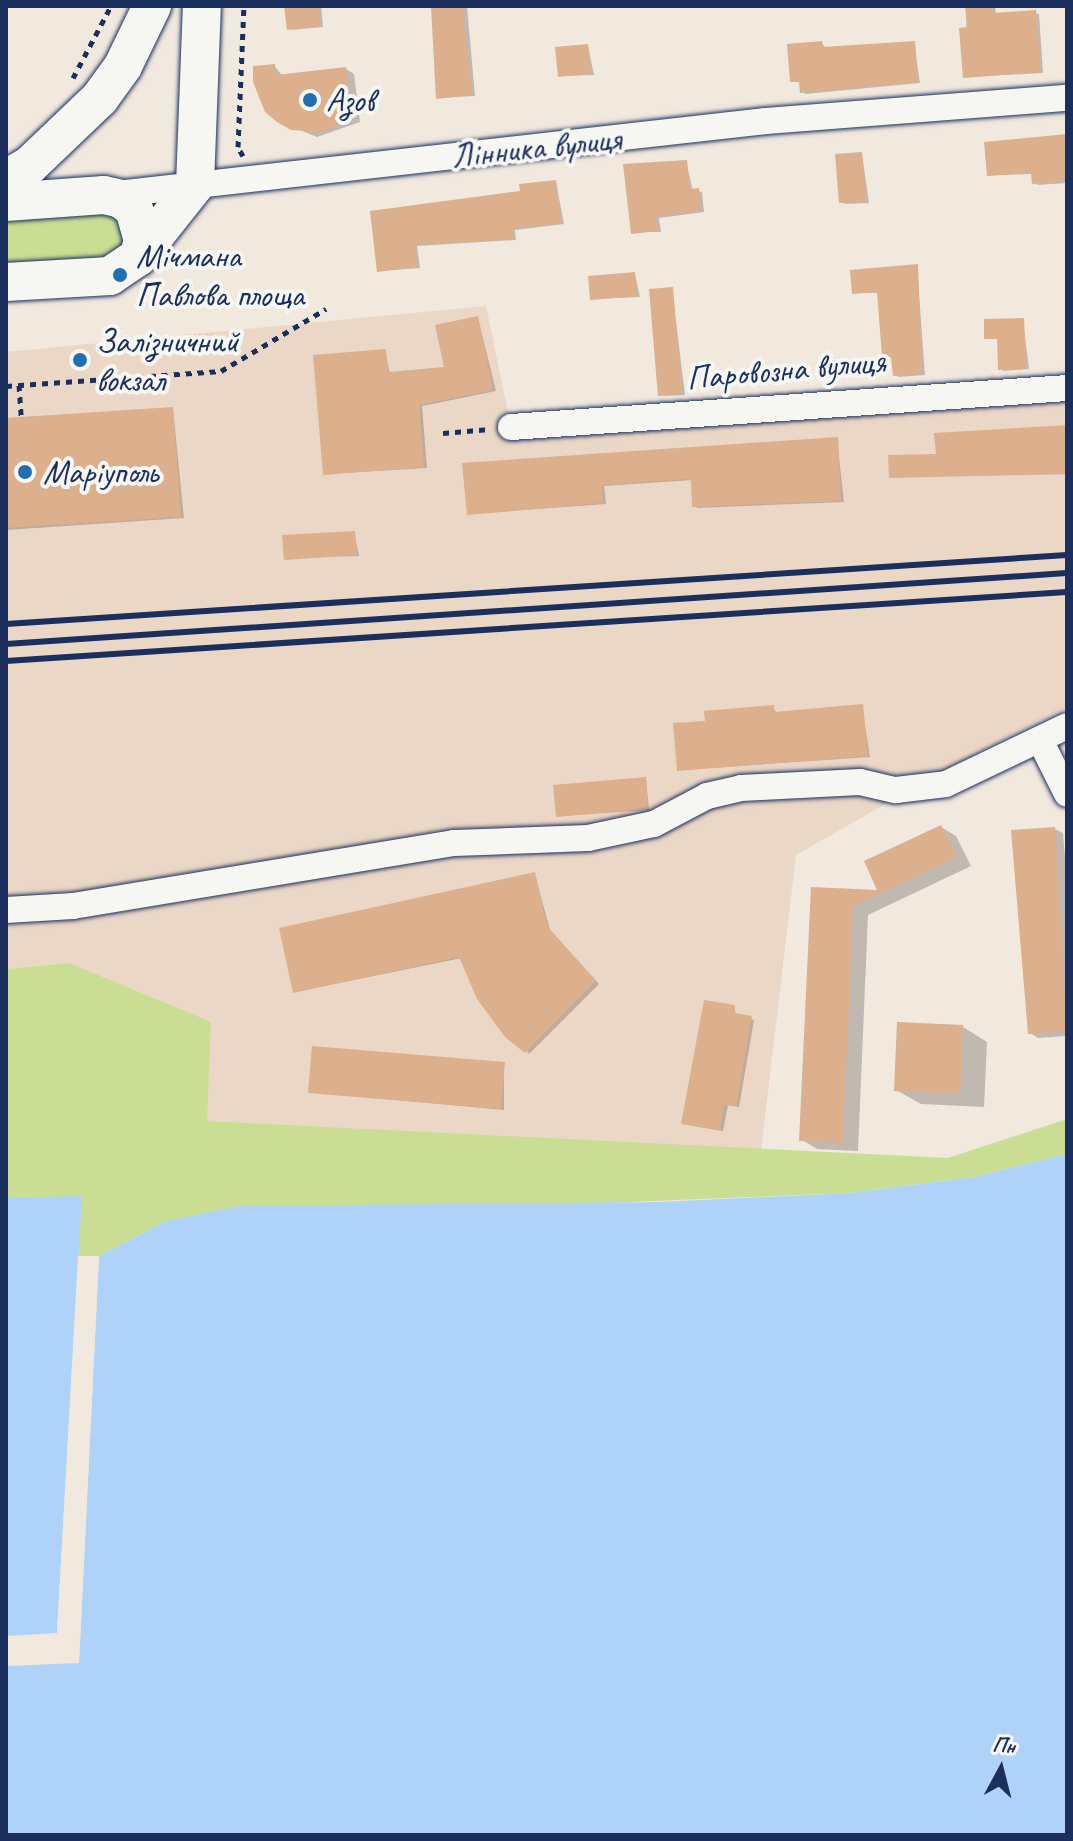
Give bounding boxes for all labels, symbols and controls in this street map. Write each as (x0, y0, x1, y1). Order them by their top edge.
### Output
place label: Азов (326, 80, 374, 120)
marker: Азов (301, 91, 319, 109)
street label: Лінника вулиця (448, 118, 624, 176)
place label: Мічмана Павлова площа (136, 235, 304, 314)
marker: Мічмана Павлова площа (111, 266, 129, 284)
place label: Залізничний вокзал (96, 320, 239, 400)
street label: Паровозна вулиця (684, 340, 888, 398)
marker: Залізничний вокзал (71, 351, 89, 369)
place label: Маріуполь (43, 452, 158, 492)
marker: Маріуполь (14, 461, 36, 483)
north arrow (961, 1729, 1041, 1809)
text: Пн (991, 1730, 1017, 1760)

